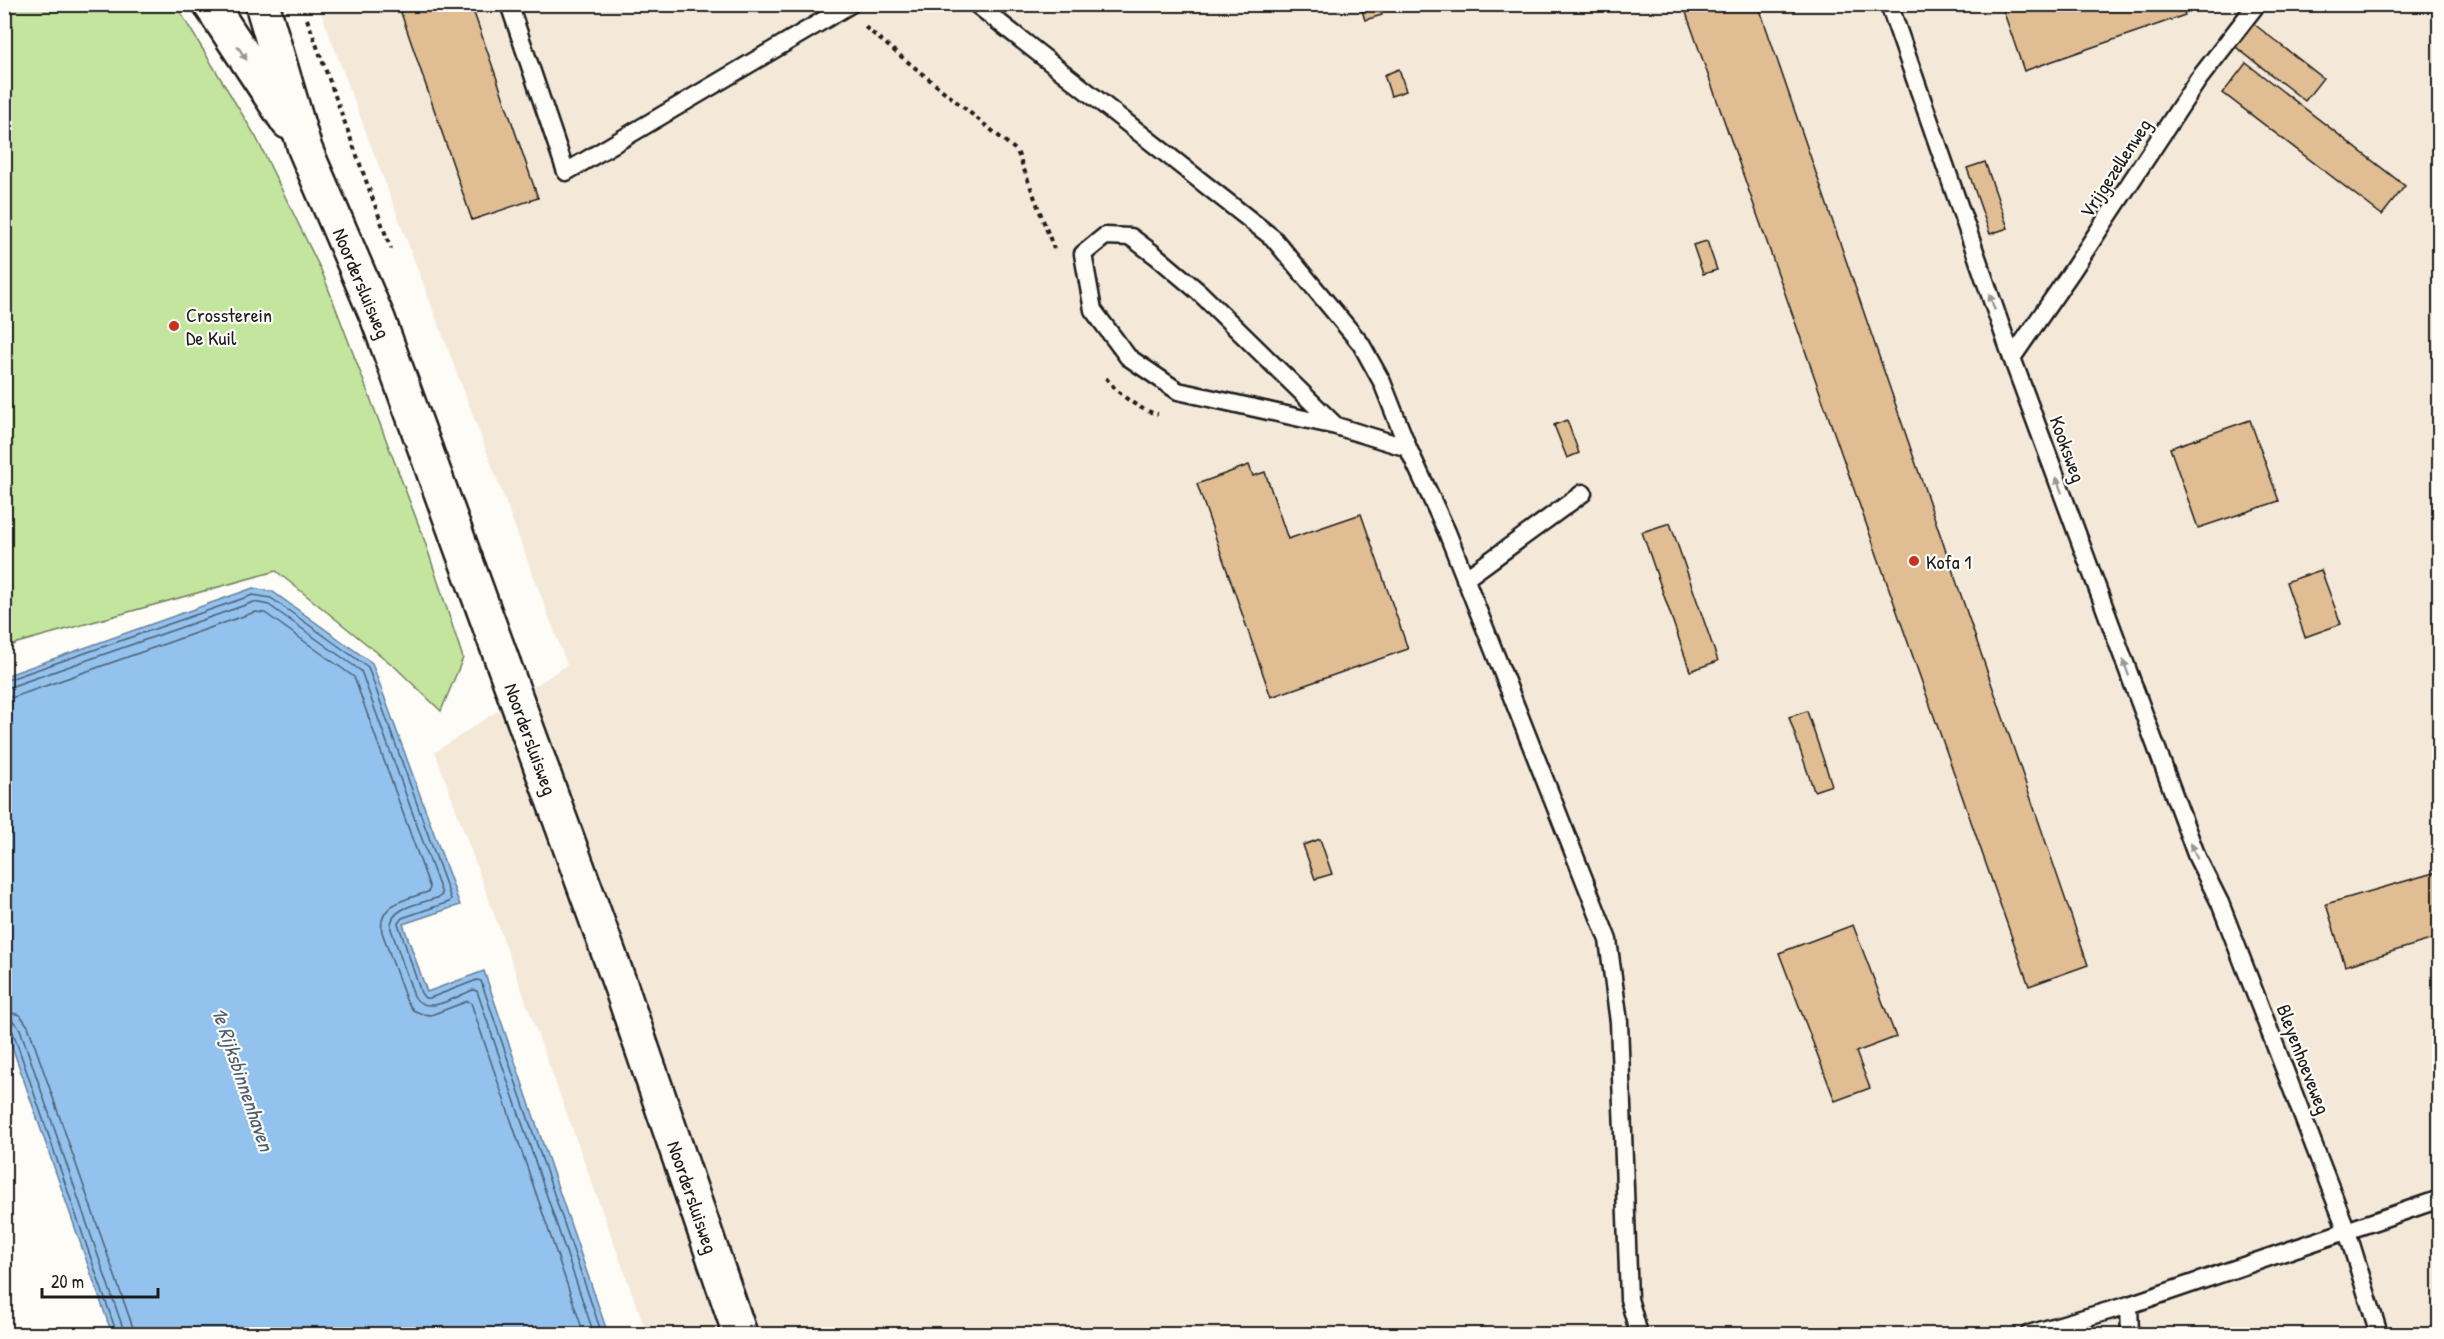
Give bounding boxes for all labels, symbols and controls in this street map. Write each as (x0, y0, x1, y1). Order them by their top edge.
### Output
one-way arrow (236, 45, 248, 61)
street label: Vrijgezellenweg (2073, 113, 2157, 223)
street label: Noordersluisweg (327, 224, 397, 342)
one-way arrow (1987, 293, 1997, 311)
place label: Crossterein De Kuil (186, 301, 272, 351)
marker: Crossterein De Kuil (167, 319, 181, 333)
street label: Kooksweg (2044, 412, 2092, 486)
one-way arrow (2053, 476, 2063, 494)
place label: Kofa 1 (1926, 548, 1971, 575)
marker: Kofa 1 (1907, 554, 1921, 568)
one-way arrow (2121, 659, 2131, 677)
street label: Noordersluisweg (498, 679, 564, 799)
one-way arrow (2189, 842, 2198, 860)
street label: Bleyenhoeveweg (2271, 1000, 2337, 1118)
water label: 1e Rijksbinnenhaven (205, 1003, 282, 1156)
street label: Noordersluisweg (661, 1137, 725, 1257)
scale bar (42, 1261, 158, 1299)
text: 20 m (51, 1269, 84, 1294)

